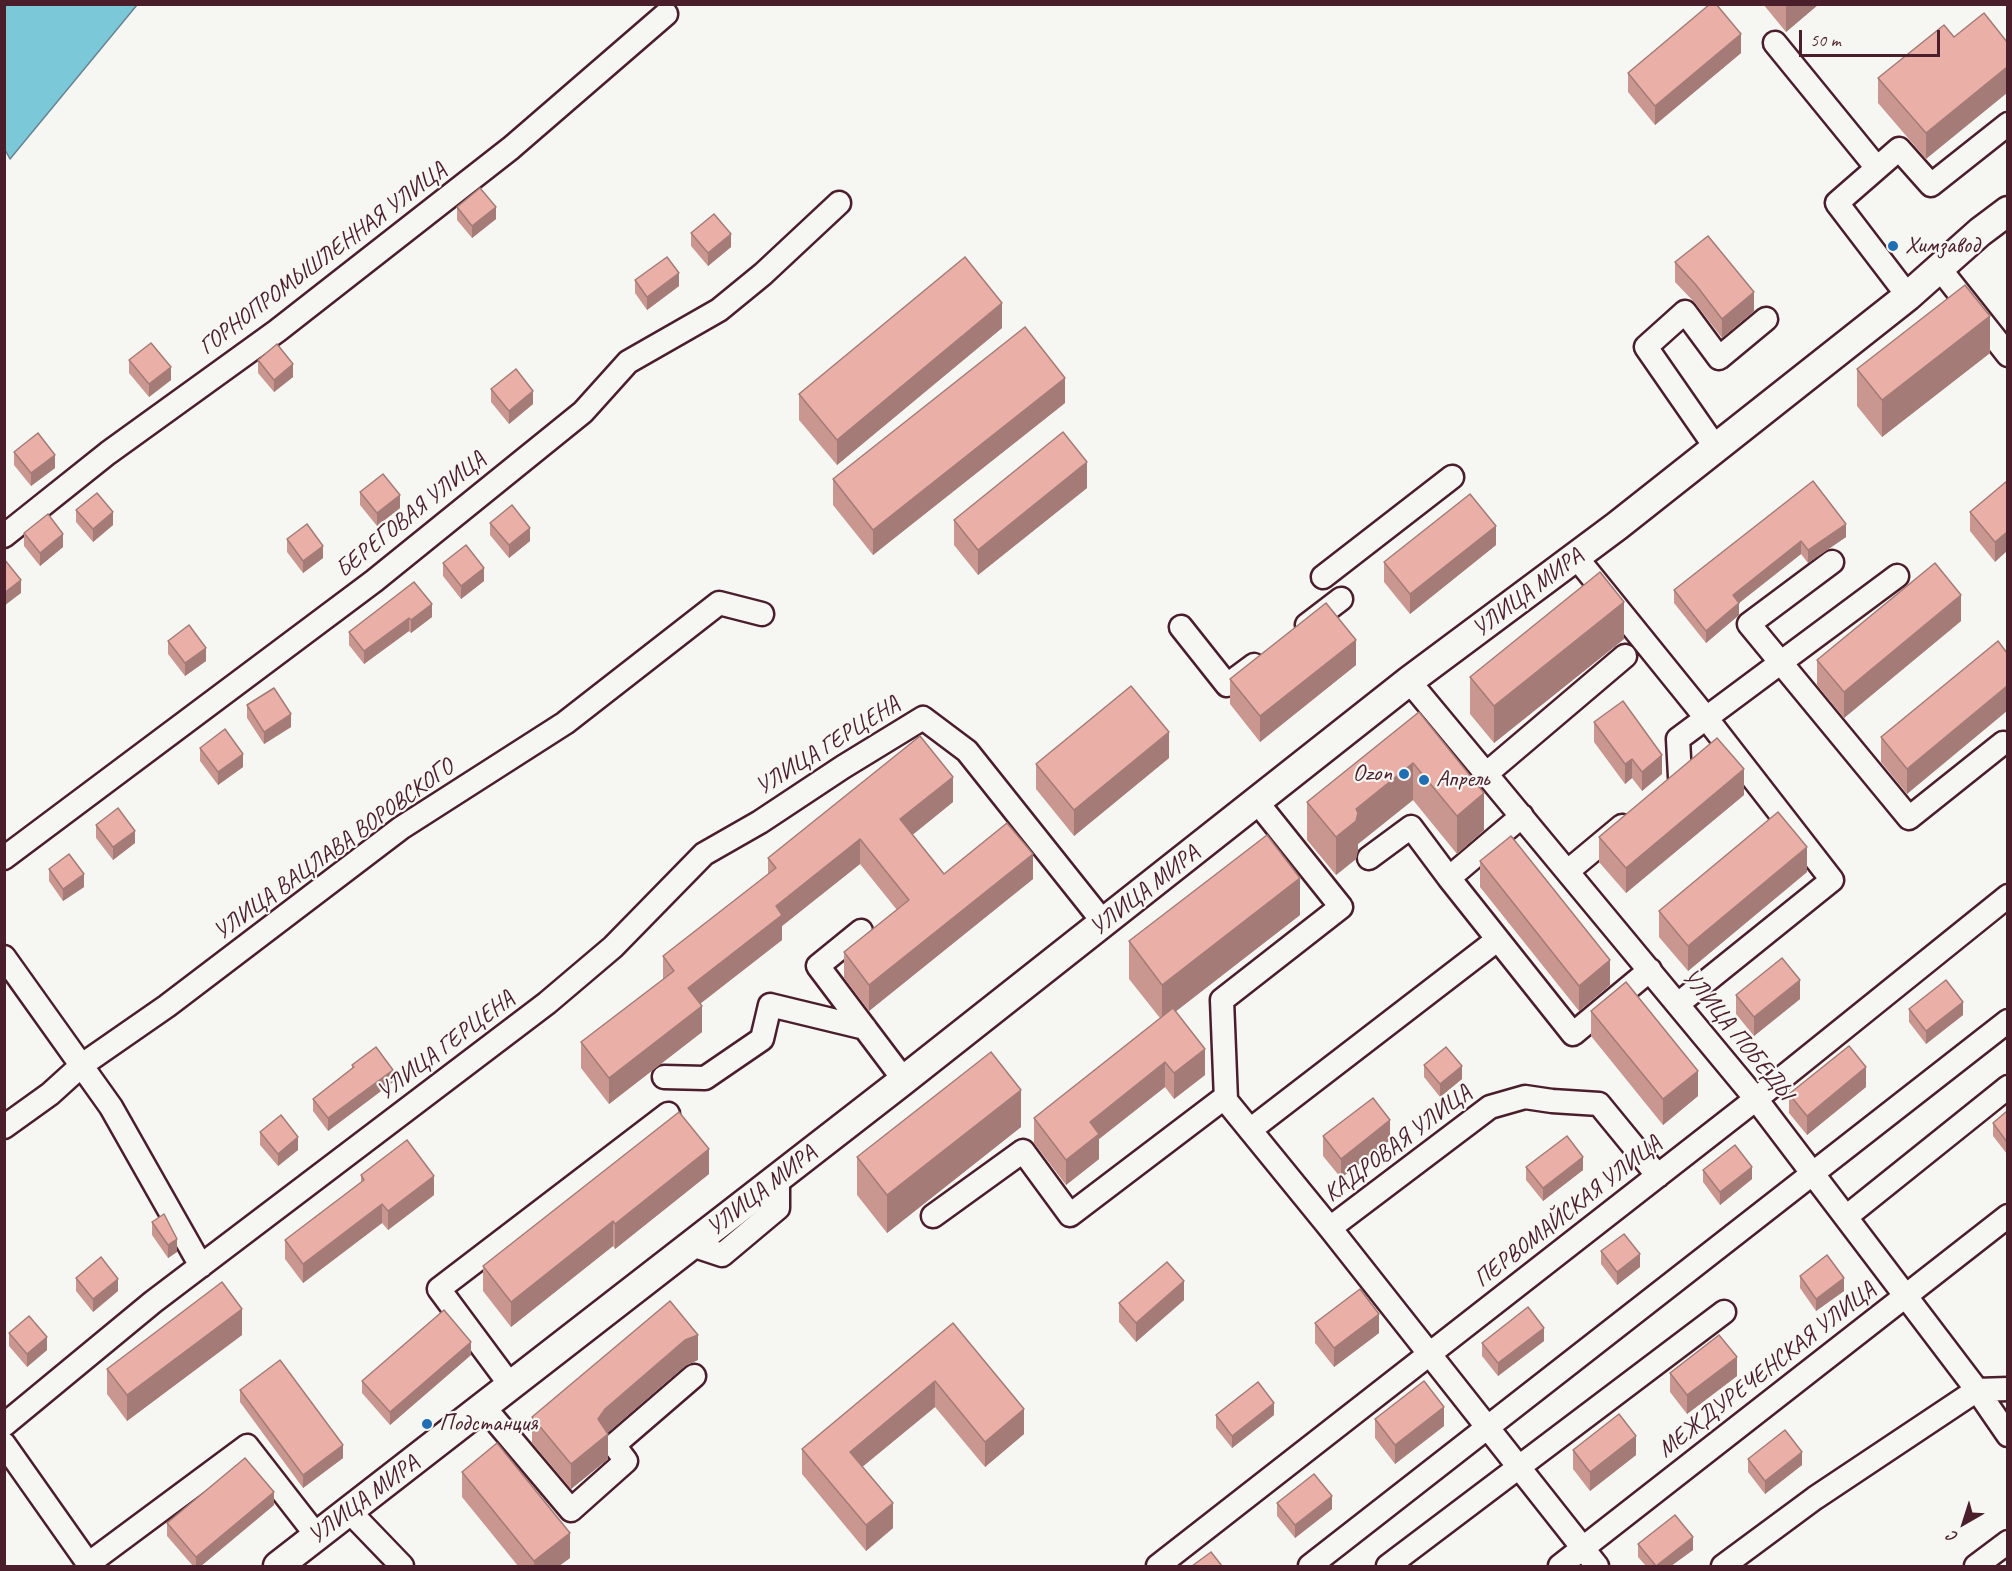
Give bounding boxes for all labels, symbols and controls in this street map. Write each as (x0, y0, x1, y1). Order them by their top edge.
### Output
scale bar (1802, 18, 1943, 56)
text: 50 m (1810, 29, 1841, 51)
street label: ГОРНОПРОМЫШЛЕННАЯ УЛИЦА (194, 157, 452, 361)
place label: Химзавод (1905, 232, 1980, 260)
marker: Химзавод (1886, 239, 1900, 253)
street label: БЕРЕГОВАЯ УЛИЦА (330, 446, 492, 584)
street label: УЛИЦА МИРА (1467, 542, 1589, 644)
street label: УЛИЦА ГЕРЦЕНА (751, 690, 905, 802)
street label: УЛИЦА ВАЦЛАВА ВОРОВСКОГО (208, 753, 460, 947)
place label: Ozon (1353, 760, 1392, 788)
place label: Апрель (1436, 766, 1490, 794)
marker: Ozon (1397, 767, 1411, 781)
marker: Апрель (1417, 773, 1431, 787)
street label: УЛИЦА МИРА (1085, 839, 1205, 943)
street label: УЛИЦА ПОБЕДЫ (1675, 963, 1799, 1107)
street label: УЛИЦА ГЕРЦЕНА (372, 985, 520, 1107)
street label: КАДРОВАЯ УЛИЦА (1319, 1079, 1477, 1209)
street label: ПЕРВОМАЙСКАЯ УЛИЦА (1468, 1130, 1668, 1294)
street label: УЛИЦА МИРА (702, 1139, 822, 1243)
street label: МЕЖДУРЕЧЕНСКАЯ УЛИЦА (1652, 1276, 1882, 1464)
place label: Подстанция (439, 1410, 538, 1438)
marker: Подстанция (420, 1417, 434, 1431)
street label: УЛИЦА МИРА (303, 1449, 425, 1551)
north arrow (1934, 1493, 1994, 1553)
text: С (1943, 1527, 1962, 1547)

